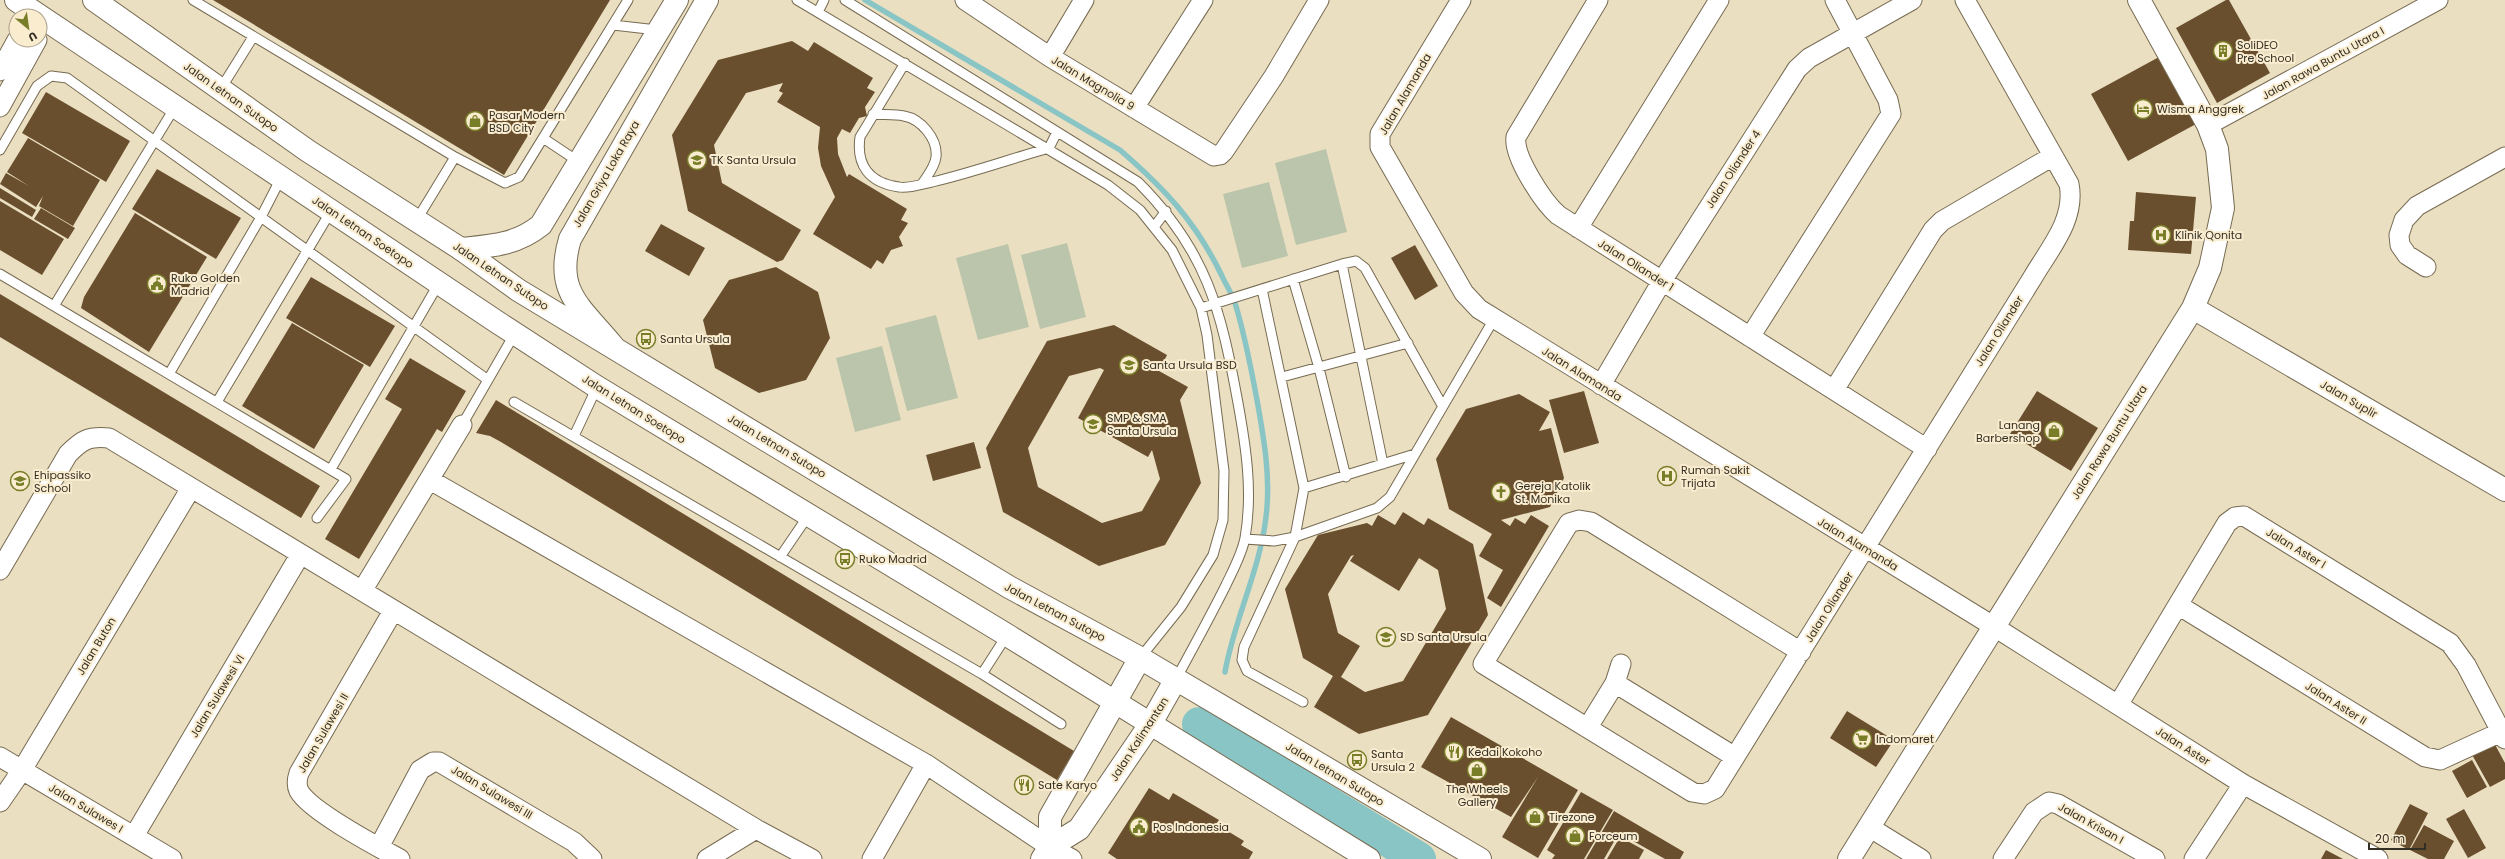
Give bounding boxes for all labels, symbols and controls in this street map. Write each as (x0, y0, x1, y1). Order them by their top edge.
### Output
north arrow (8, 8, 48, 48)
street label: Jalan Rawa Buntu Utara I (2259, 23, 2387, 103)
text: U (25, 28, 40, 46)
place label: SoliDEO Pre School (2237, 37, 2294, 66)
building icon: SoliDEO Pre School (2212, 40, 2234, 62)
street label: Jalan Alamanda (1375, 50, 1435, 138)
street label: Jalan Magnolia 9 (1048, 52, 1138, 114)
street label: Jalan Letnan Sutopo (180, 58, 282, 136)
hotel icon: Wisma Anggrek (2132, 98, 2154, 120)
place label: Wisma Anggrek (2157, 101, 2244, 117)
place label: Pasar Modern BSD City (489, 107, 565, 136)
shop icon: Pasar Modern BSD City (464, 110, 486, 132)
street label: Jalan Griya Loka Raya (569, 118, 643, 230)
street label: Jalan Oliander 4 (1702, 127, 1764, 211)
school or university icon: TK Santa Ursula (686, 149, 708, 171)
place label: TK Santa Ursula (711, 152, 796, 168)
street label: Jalan Letnan Soetopo (309, 192, 417, 272)
hospital icon: Klinik Qonita (2150, 224, 2172, 246)
place label: Klinik Qonita (2175, 227, 2242, 243)
street label: Jalan Oliander 1 (1595, 235, 1677, 295)
street label: Jalan Letnan Sutopo (450, 238, 552, 314)
place label: Ruko Golden Madrid (171, 270, 240, 299)
public building icon: Ruko Golden Madrid (146, 273, 168, 295)
street label: Jalan Oliander (1971, 293, 2027, 369)
bus stop icon: Santa Ursula (635, 328, 657, 350)
place label: Santa Ursula (660, 331, 730, 347)
street label: Jalan Alamanda (1539, 343, 1625, 405)
school or university icon: Santa Ursula BSD (1118, 354, 1140, 376)
place label: Santa Ursula BSD (1143, 357, 1237, 373)
street label: Jalan Letnan Soetopo (579, 371, 689, 447)
street label: Jalan Suplir (2317, 376, 2381, 422)
street label: Jalan Rawa Buntu Utara (2067, 382, 2151, 502)
street label: Jalan Letnan Sutopo (725, 410, 829, 482)
place label: SMP & SMA Santa Ursula (1107, 410, 1177, 439)
school or university icon: SMP & SMA Santa Ursula (1082, 413, 1104, 435)
place label: Lanang Barbershop (1976, 417, 2040, 446)
shop icon: Lanang Barbershop (2043, 420, 2065, 442)
place label: Rumah Sakit Trijata (1681, 462, 1750, 491)
hospital icon: Rumah Sakit Trijata (1656, 465, 1678, 487)
place label: Ehipassiko School (34, 467, 91, 496)
school or university icon: Ehipassiko School (9, 470, 31, 492)
place label: Gereja Katolik St. Monika (1515, 478, 1591, 507)
church icon: Gereja Katolik St. Monika (1490, 481, 1512, 503)
street label: Jalan Alamanda (1815, 514, 1901, 574)
street label: Jalan Aster I (2263, 524, 2329, 572)
bus stop icon: Ruko Madrid (834, 548, 856, 570)
place label: Ruko Madrid (859, 551, 927, 567)
street label: Jalan Oliander (1801, 569, 1857, 645)
street label: Jalan Letnan Sutopo (1002, 579, 1108, 645)
street label: Jalan Buton (72, 614, 120, 678)
school or university icon: SD Santa Ursula (1375, 626, 1397, 648)
place label: SD Santa Ursula (1400, 629, 1487, 645)
street label: Jalan Sulawesi VI (186, 651, 248, 741)
street label: Jalan Aster II (2302, 678, 2370, 728)
street label: Jalan Sulawesi II (294, 690, 352, 776)
street label: Jalan Kalimantan (1106, 694, 1172, 784)
street label: Jalan Aster (2153, 723, 2213, 769)
supermarket icon: Indomaret (1851, 728, 1873, 750)
place label: Indomaret (1876, 731, 1934, 747)
street label: Jalan Letnan Sutopo (1283, 738, 1387, 810)
restaurant icon: Kedai Kokoho (1443, 741, 1465, 763)
place label: Kedai Kokoho (1468, 744, 1542, 760)
place label: Santa Ursula 2 (1371, 746, 1415, 775)
bus stop icon: Santa Ursula 2 (1346, 749, 1368, 771)
shop icon: The Wheels Gallery (1466, 759, 1488, 781)
street label: Jalan Sulawesi III (448, 761, 536, 823)
restaurant icon: Sate Karyo (1013, 774, 1035, 796)
place label: Sate Karyo (1038, 777, 1097, 793)
street label: Jalan Sulawes I (46, 779, 126, 837)
place label: The Wheels Gallery (1446, 781, 1509, 810)
street label: Jalan Krisan I (2055, 798, 2127, 848)
shop icon: Tirezone (1524, 806, 1546, 828)
place label: Tirezone (1549, 809, 1595, 825)
public building icon: Pos Indonesia (1128, 816, 1150, 838)
place label: Pos Indonesia (1153, 819, 1229, 835)
shop icon: Forceum (1564, 825, 1586, 847)
scale bar (2369, 825, 2425, 851)
place label: Forceum (1589, 828, 1638, 844)
text: 20 m (2375, 830, 2405, 847)

